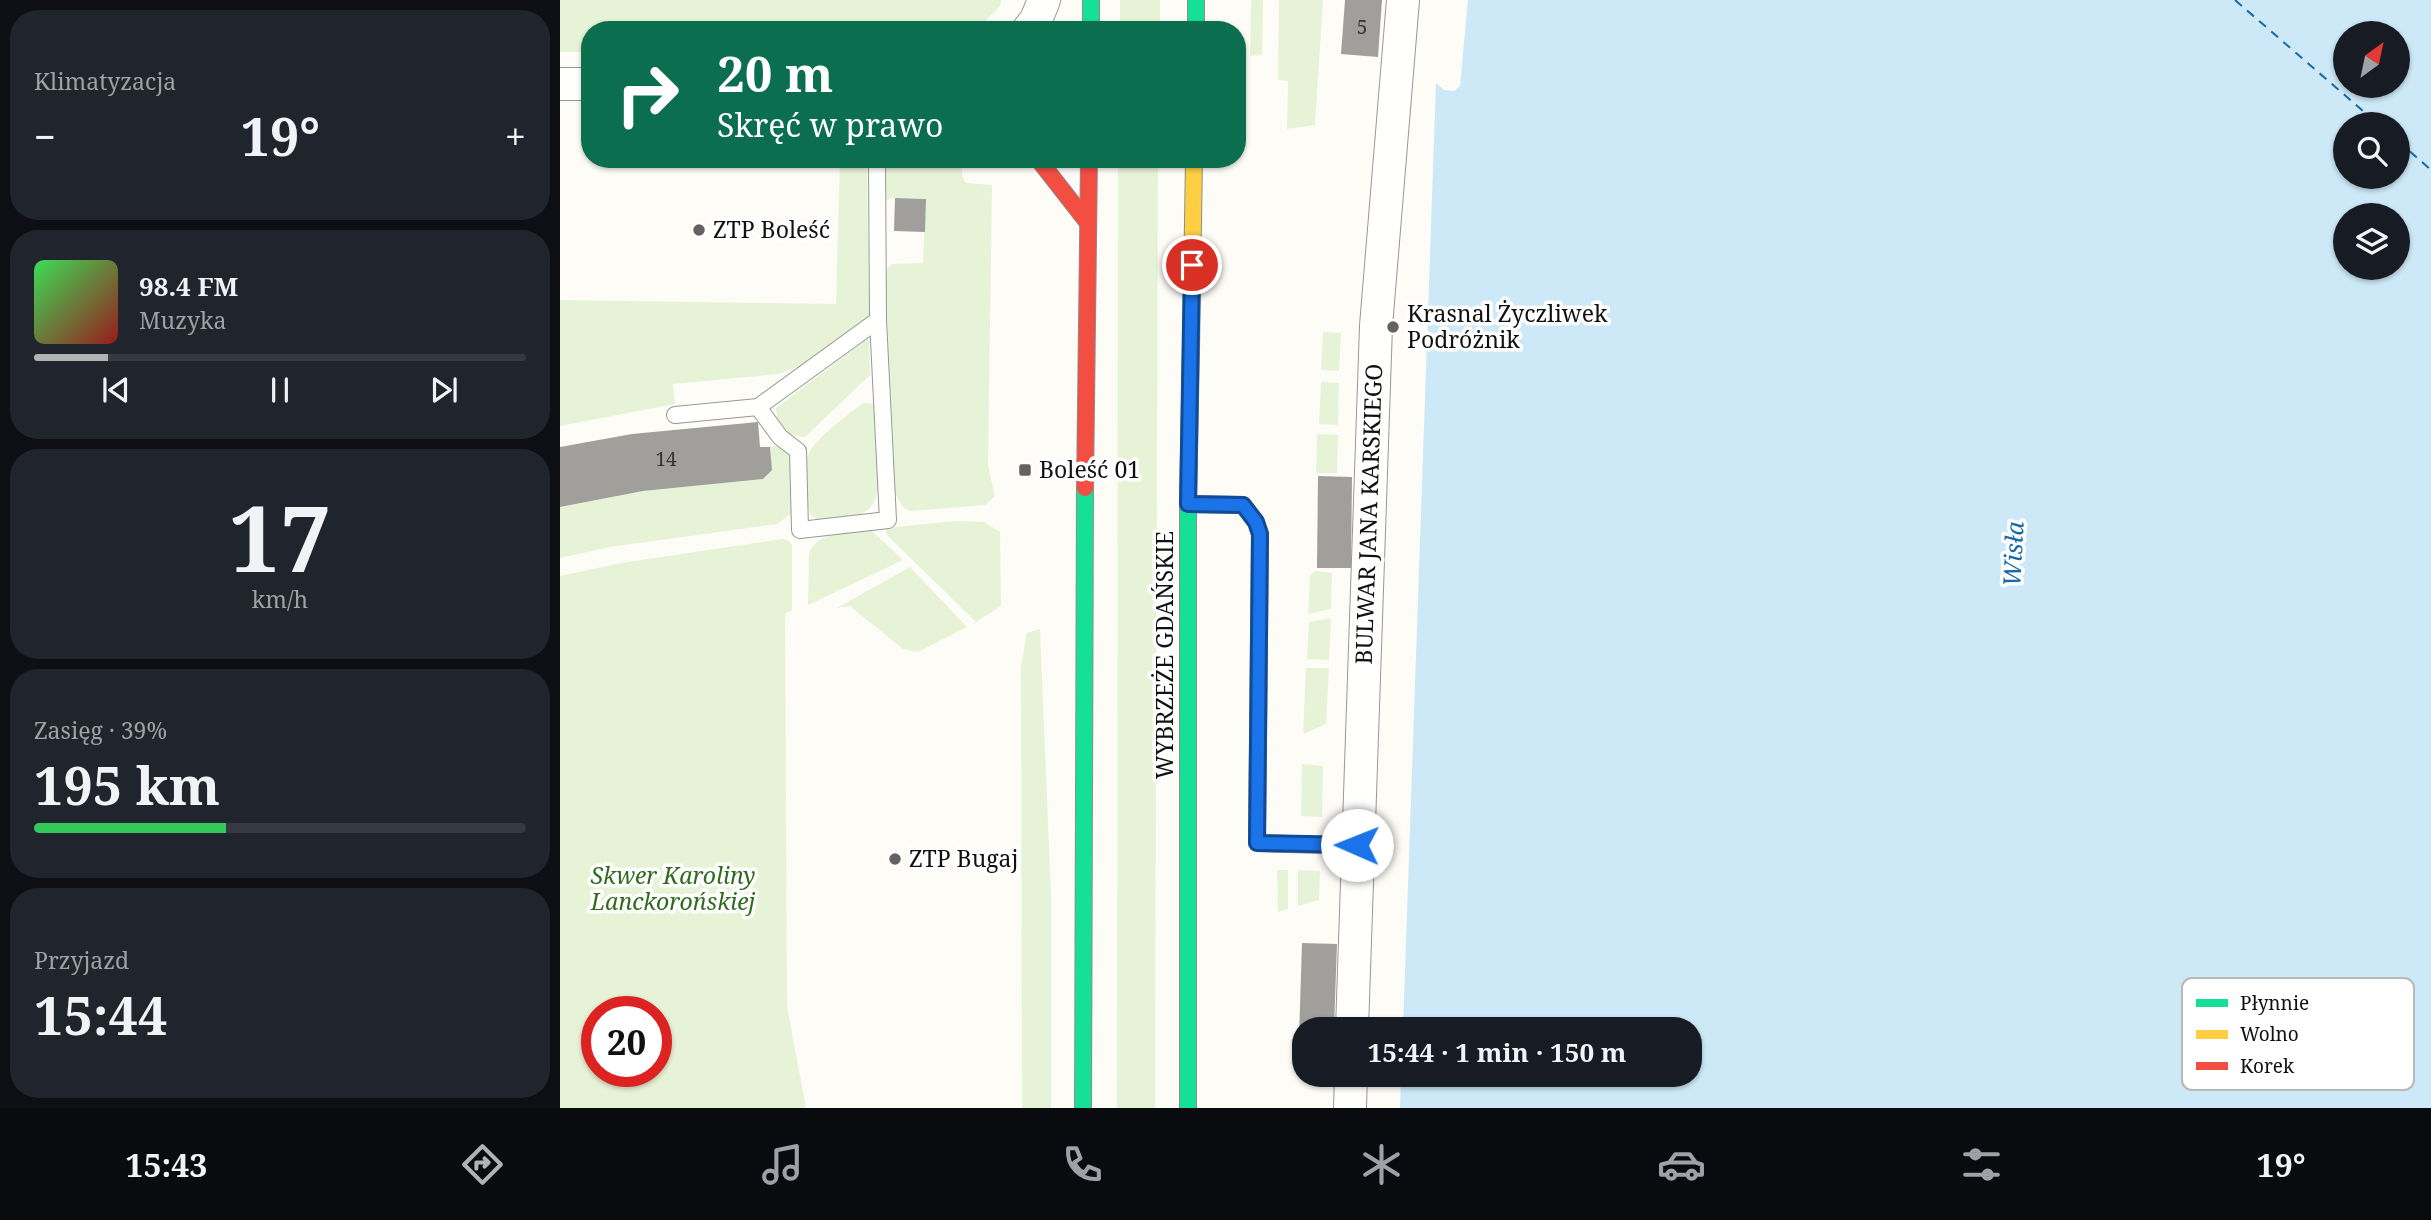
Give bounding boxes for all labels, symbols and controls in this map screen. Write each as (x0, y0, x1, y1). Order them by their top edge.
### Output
house number: 5 (1357, 14, 1367, 40)
north arrow (2333, 21, 2410, 98)
map controls (2333, 21, 2410, 280)
text: 20 m (717, 40, 833, 106)
icon: right (602, 49, 693, 140)
text: Klimatyzacja (34, 65, 176, 97)
text: 19° (241, 100, 320, 171)
text: Skręć w prawo (717, 103, 943, 146)
text: − (34, 110, 56, 162)
text: + (505, 110, 526, 162)
button: search (2333, 112, 2410, 189)
button: layers (2333, 203, 2410, 280)
place label: ZTP Boleść (713, 213, 830, 245)
marker: ZTP Boleść (691, 222, 707, 238)
pin (1162, 235, 1222, 295)
icon: arrive (1173, 246, 1211, 284)
text: 98.4 FM (139, 268, 238, 304)
place label: Krasnal Życzliwek Podróżnik (1407, 297, 1608, 355)
text: Muzyka (139, 304, 226, 336)
marker: Krasnal Życzliwek Podróżnik (1385, 319, 1401, 335)
street label: BULWAR JANA KARSKIEGO (1347, 363, 1389, 665)
icon: previous (97, 371, 135, 409)
icon: pause (261, 371, 299, 409)
icon: next (425, 371, 463, 409)
house number: 14 (655, 446, 677, 472)
place label: Boleść 01 (1039, 453, 1140, 485)
marker: Boleść 01 (1017, 462, 1033, 478)
text: 17 (229, 475, 331, 599)
water label: Wisła (1994, 520, 2031, 587)
street label: WYBRZEŻE GDAŃSKIE (1148, 531, 1180, 779)
text: km/h (252, 583, 308, 615)
text: Zasięg · 39% (34, 714, 167, 746)
text: 195 km (34, 749, 220, 820)
position arrow (1320, 808, 1394, 882)
place label: ZTP Bugaj (909, 842, 1018, 874)
marker: ZTP Bugaj (887, 851, 903, 867)
park label: Skwer Karoliny Lanckorońskiej (590, 859, 756, 917)
text: Przyjazd (34, 944, 129, 976)
legend (2182, 978, 2414, 1090)
text: 15:44 (34, 979, 167, 1050)
text: Płynnie (2240, 990, 2309, 1016)
speed limit sign: 20 (581, 996, 672, 1087)
text: Wolno (2240, 1021, 2299, 1047)
text: 15:44 · 1 min · 150 m (1367, 1034, 1627, 1070)
text: Korek (2240, 1053, 2295, 1079)
icon: directions (458, 1140, 507, 1189)
icon: music (758, 1140, 807, 1189)
icon: phone (1058, 1140, 1107, 1189)
icon: climate (1357, 1140, 1406, 1189)
icon: car (1657, 1140, 1706, 1189)
icon: filters (1957, 1140, 2006, 1189)
text: 15:43 (125, 1143, 207, 1186)
text: 19° (2257, 1143, 2306, 1186)

